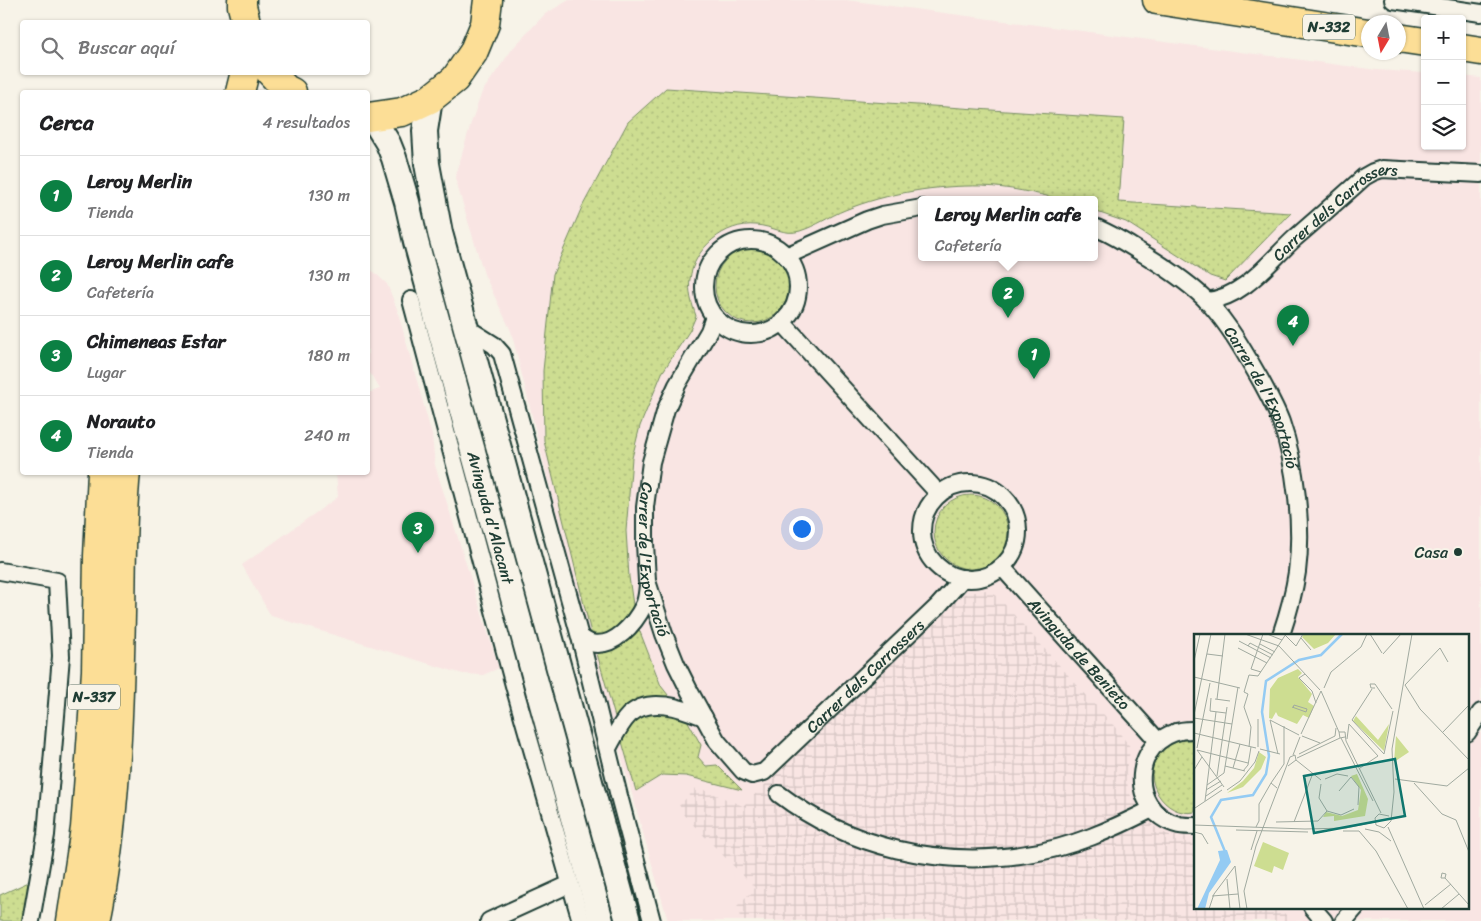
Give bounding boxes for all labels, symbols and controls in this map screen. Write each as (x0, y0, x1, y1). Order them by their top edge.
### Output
road number: N-332 (1303, 15, 1355, 40)
north arrow (1361, 15, 1406, 60)
map controls (1421, 15, 1466, 150)
button: + (1421, 15, 1466, 60)
search box (20, 20, 370, 75)
text: Buscar aquí (78, 31, 175, 64)
icon: search (38, 34, 66, 62)
button: − (1421, 60, 1466, 105)
text: Cerca (40, 104, 94, 142)
button: layers (1421, 105, 1466, 150)
text: 4 resultados (262, 108, 350, 137)
street label: Carrer dels Carrossers (1265, 155, 1399, 268)
text: Leroy Merlin (87, 165, 192, 198)
text: 1 (53, 181, 59, 210)
text: 130 m (308, 181, 350, 210)
popup (918, 196, 1098, 261)
text: Tienda (87, 198, 134, 227)
text: Leroy Merlin cafe (935, 198, 1081, 231)
text: Cafetería (935, 231, 1002, 260)
text: Leroy Merlin cafe (87, 245, 233, 278)
text: 2 (51, 261, 61, 290)
text: 130 m (308, 261, 350, 290)
pin: 2 (992, 277, 1024, 318)
text: Cafetería (87, 278, 154, 307)
pin: 4 (1277, 305, 1309, 346)
street label: Carrer de l'Exportació (1216, 320, 1307, 472)
text: Chimeneas Estar (87, 325, 225, 358)
pin: 1 (1018, 338, 1050, 379)
text: 3 (52, 341, 60, 370)
text: 180 m (307, 341, 350, 370)
text: Lugar (87, 358, 126, 387)
text: Norauto (87, 405, 155, 438)
text: 4 (51, 421, 61, 450)
text: 240 m (304, 421, 350, 450)
text: Tienda (87, 438, 134, 467)
street label: Avinguda d'Alacant (458, 447, 523, 588)
street label: Carrer de l'Exportació (630, 481, 678, 641)
pin: 3 (402, 512, 434, 553)
your location (789, 516, 815, 542)
place label: Casa (1415, 538, 1449, 567)
marker: Casa (1452, 546, 1464, 558)
street label: Avinguda de Benieto (1020, 590, 1138, 717)
street label: Carrer dels Carrossers (799, 612, 932, 740)
inset map (1194, 634, 1468, 908)
road number: N-337 (68, 684, 120, 710)

